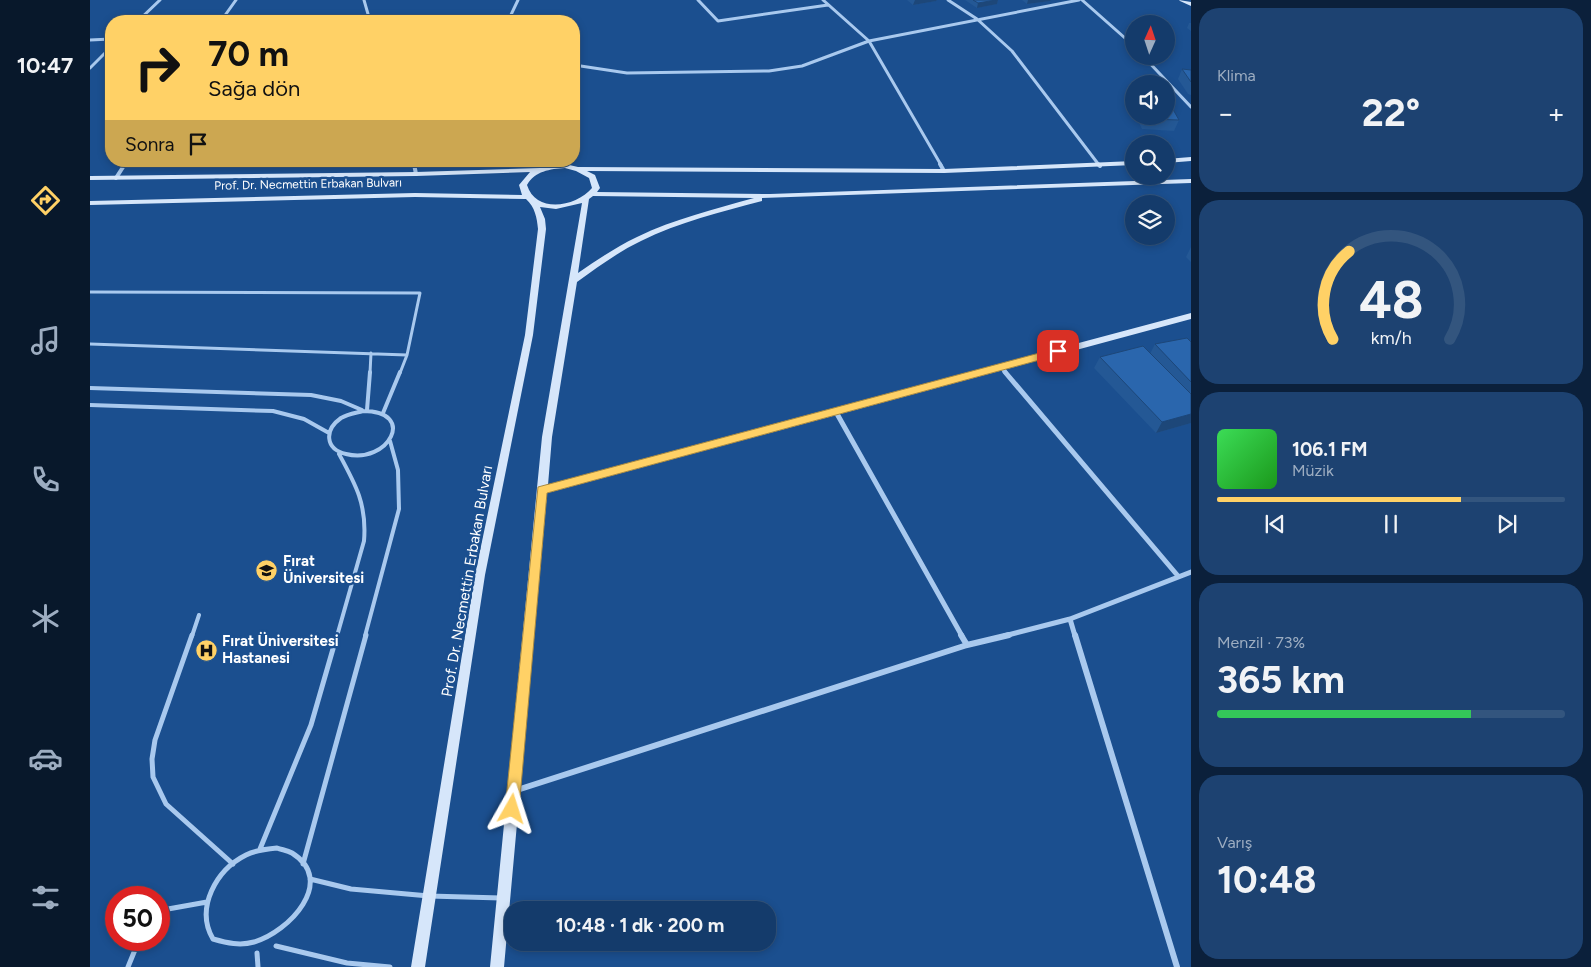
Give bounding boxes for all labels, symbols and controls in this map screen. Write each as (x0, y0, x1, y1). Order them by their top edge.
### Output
north arrow (1125, 15, 1175, 65)
map controls (1125, 15, 1175, 245)
text: 70 m (208, 33, 289, 75)
icon: right (125, 35, 190, 100)
text: 10:47 (17, 52, 73, 79)
text: Klima (1217, 66, 1256, 85)
text: Sağa dön (208, 75, 300, 102)
button: sound (1125, 75, 1175, 125)
text: 22° (1362, 90, 1420, 136)
text: − (1217, 96, 1234, 130)
text: + (1548, 96, 1565, 130)
icon: arrive (184, 130, 212, 158)
text: Sonra (125, 133, 174, 156)
button: search (1125, 135, 1175, 185)
street label: Prof. Dr. Necmettin Erbakan Bulvarı (214, 175, 402, 193)
icon: directions (28, 183, 63, 218)
button: layers (1125, 195, 1175, 245)
text: 48 (1359, 269, 1423, 331)
icon: music (28, 323, 63, 358)
text: km/h (1371, 327, 1411, 348)
pin (1037, 330, 1079, 372)
icon: arrive (1044, 337, 1072, 365)
text: 106.1 FM (1292, 438, 1367, 461)
text: Müzik (1292, 461, 1334, 480)
icon: phone (28, 462, 63, 497)
street label: Prof. Dr. Necmettin Erbakan Bulvarı (438, 464, 496, 698)
icon: previous (1261, 510, 1289, 538)
icon: pause (1377, 510, 1405, 538)
icon: next (1493, 510, 1521, 538)
place label: Fırat Üniversitesi (283, 552, 364, 587)
school or university icon: Fırat Üniversitesi (255, 558, 279, 582)
icon: climate (28, 601, 63, 636)
place label: Fırat Üniversitesi Hastanesi (222, 631, 339, 667)
text: Menzil · 73% (1217, 633, 1305, 652)
hospital icon: Fırat Üniversitesi Hastanesi (194, 638, 218, 662)
text: 365 km (1217, 657, 1345, 703)
icon: car (28, 741, 63, 776)
position arrow (485, 782, 537, 834)
text: Varış (1217, 833, 1252, 852)
text: 10:48 (1217, 857, 1316, 903)
icon: filters (28, 880, 63, 915)
speed limit sign: 50 (105, 886, 170, 951)
text: 10:48 · 1 dk · 200 m (556, 914, 724, 937)

